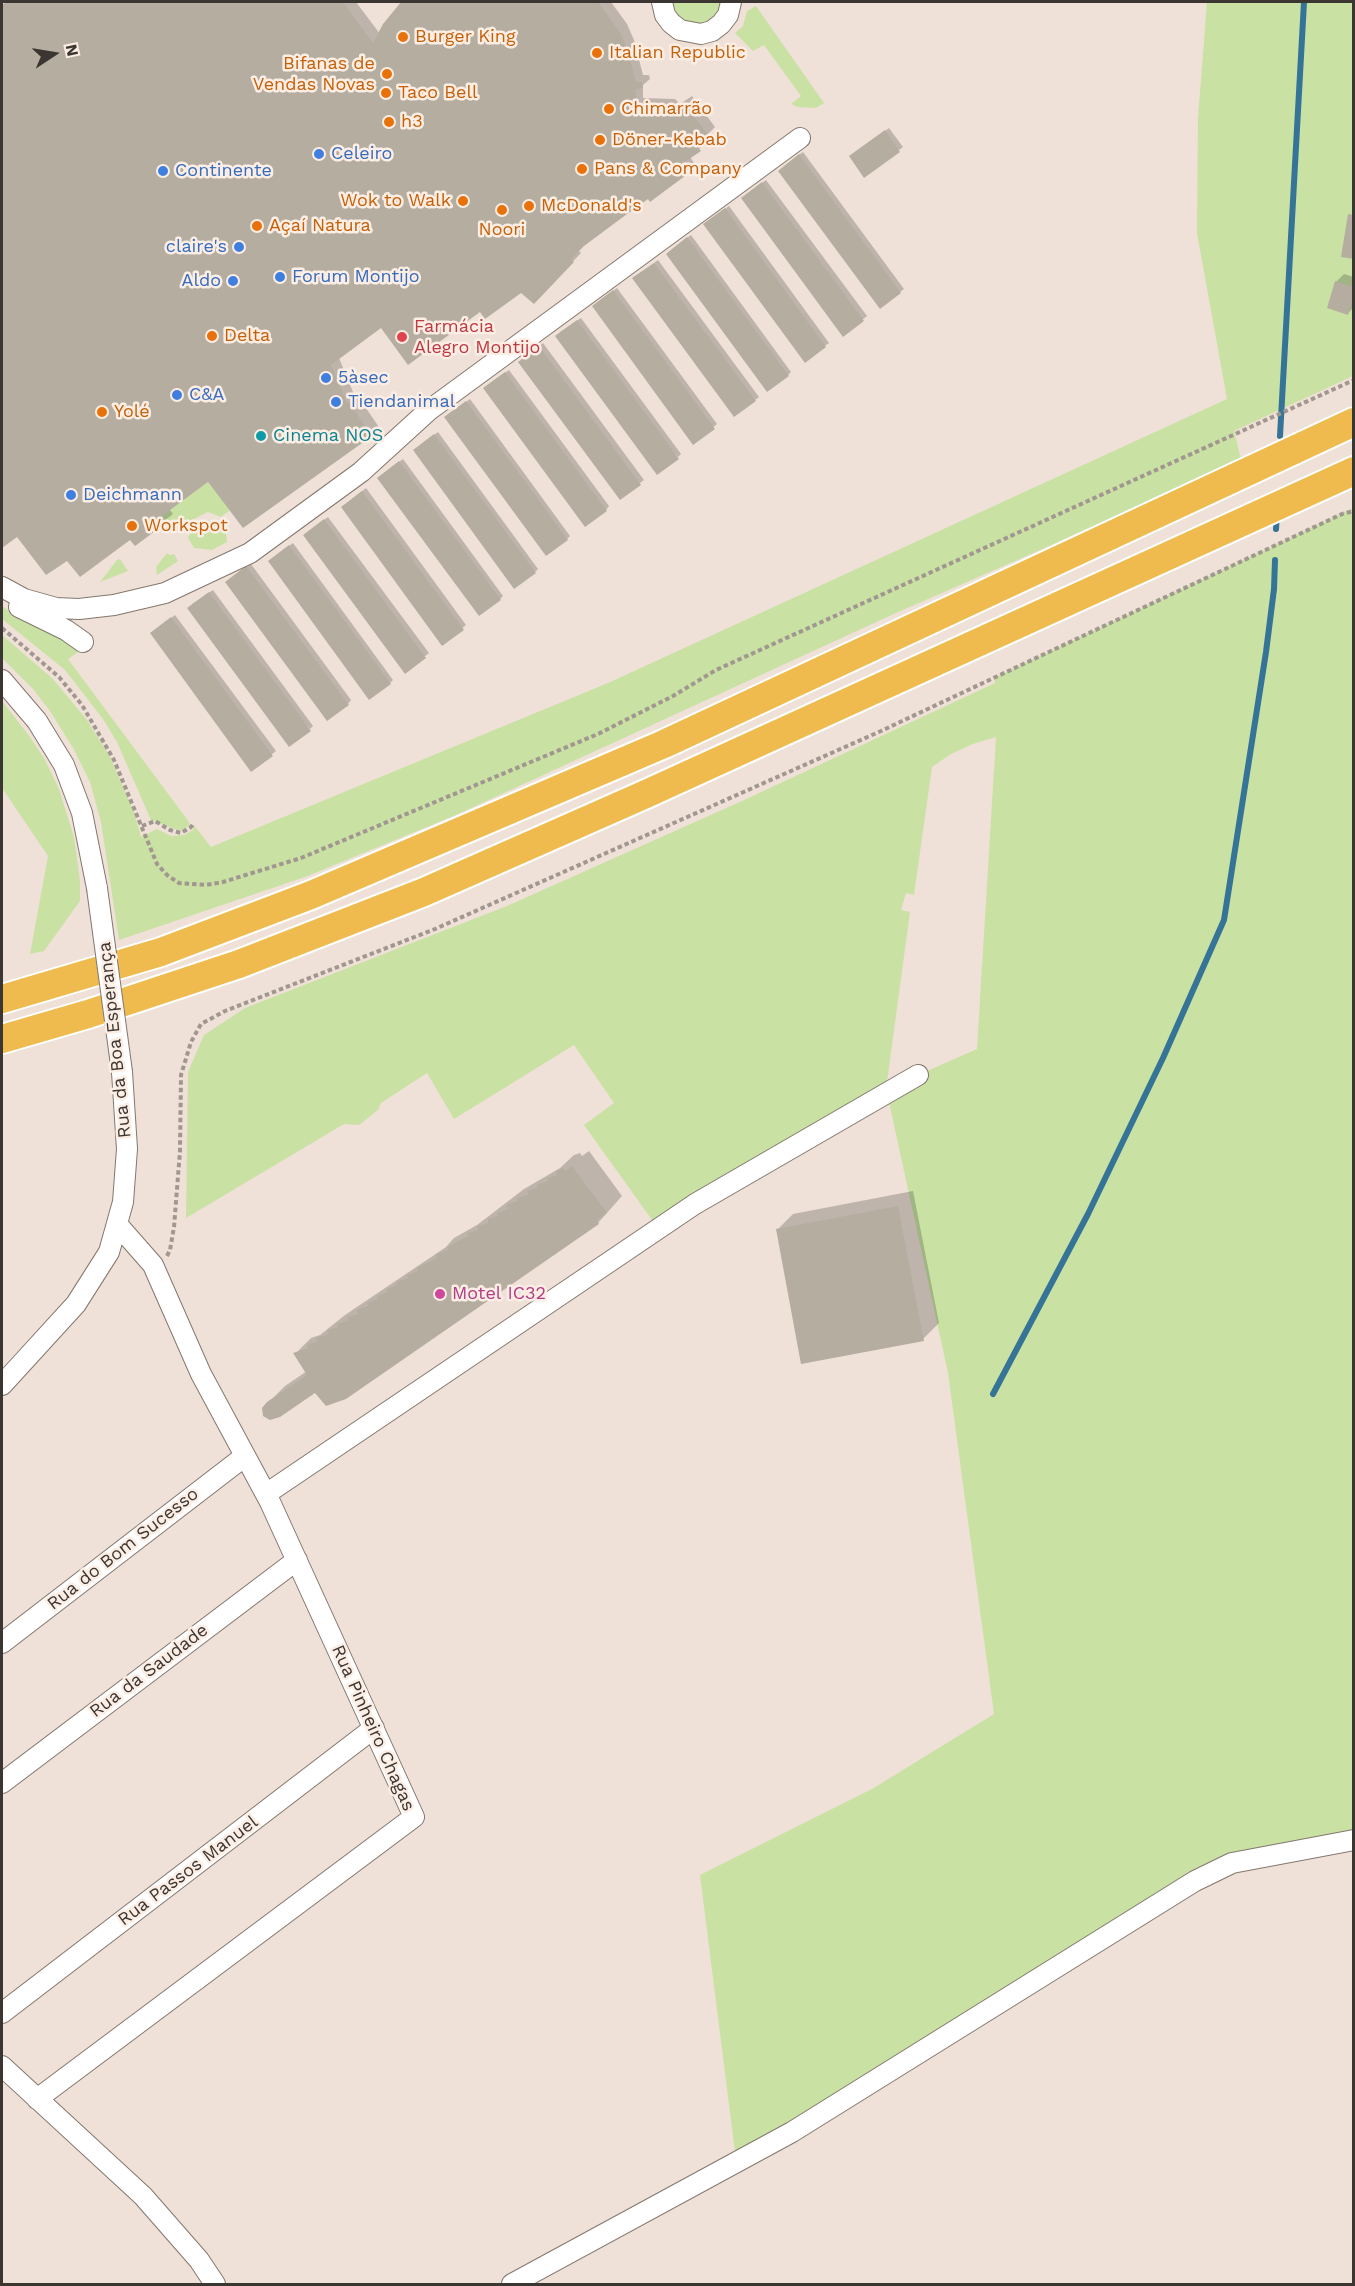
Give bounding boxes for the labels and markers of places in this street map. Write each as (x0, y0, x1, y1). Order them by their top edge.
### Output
place label: Burger King (415, 26, 516, 48)
marker: Burger King (396, 30, 410, 44)
place label: Italian Republic (609, 42, 746, 64)
marker: Italian Republic (590, 46, 604, 60)
place label: Bifanas de Vendas Novas (253, 53, 375, 96)
marker: Bifanas de Vendas Novas (380, 67, 394, 81)
place label: Taco Bell (398, 82, 477, 104)
marker: Taco Bell (379, 86, 393, 100)
place label: Chimarrão (621, 98, 712, 120)
marker: Chimarrão (602, 102, 616, 116)
place label: h3 (401, 111, 423, 133)
marker: h3 (382, 115, 396, 129)
place label: Döner-Kebab (612, 129, 727, 151)
marker: Döner-Kebab (593, 133, 607, 147)
place label: Celeiro (331, 143, 392, 165)
marker: Celeiro (312, 147, 326, 161)
place label: Pans & Company (594, 158, 741, 180)
place label: Continente (175, 160, 272, 182)
marker: Pans & Company (575, 162, 589, 176)
marker: Continente (156, 164, 170, 178)
place label: Wok to Walk (340, 190, 451, 212)
marker: Wok to Walk (456, 194, 470, 208)
place label: McDonald's (541, 195, 642, 217)
marker: McDonald's (522, 199, 536, 213)
marker: Noori (495, 203, 509, 217)
place label: Açaí Natura (269, 215, 371, 237)
marker: Açaí Natura (250, 219, 264, 233)
place label: Noori (479, 219, 525, 241)
place label: claire's (166, 236, 227, 258)
marker: claire's (232, 240, 246, 254)
place label: Forum Montijo (292, 266, 419, 288)
place label: Aldo (182, 270, 221, 292)
marker: Forum Montijo (273, 270, 287, 284)
marker: Aldo (226, 274, 240, 288)
place label: Farmácia Alegro Montijo (414, 316, 540, 358)
place label: Delta (224, 325, 270, 347)
marker: Delta (205, 329, 219, 343)
marker: Farmácia Alegro Montijo (395, 330, 409, 344)
place label: 5àsec (338, 367, 389, 389)
marker: 5àsec (319, 371, 333, 385)
place label: C&A (189, 384, 224, 406)
marker: C&A (170, 388, 184, 402)
place label: Tiendanimal (348, 391, 455, 413)
marker: Tiendanimal (329, 395, 343, 409)
place label: Yolé (114, 401, 150, 423)
marker: Yolé (95, 405, 109, 419)
place label: Cinema NOS (273, 425, 383, 447)
marker: Cinema NOS (254, 429, 268, 443)
place label: Deichmann (83, 484, 182, 506)
marker: Deichmann (64, 488, 78, 502)
place label: Workspot (144, 515, 228, 537)
marker: Workspot (125, 519, 139, 533)
place label: Motel IC32 (452, 1283, 546, 1305)
marker: Motel IC32 (433, 1287, 447, 1301)

